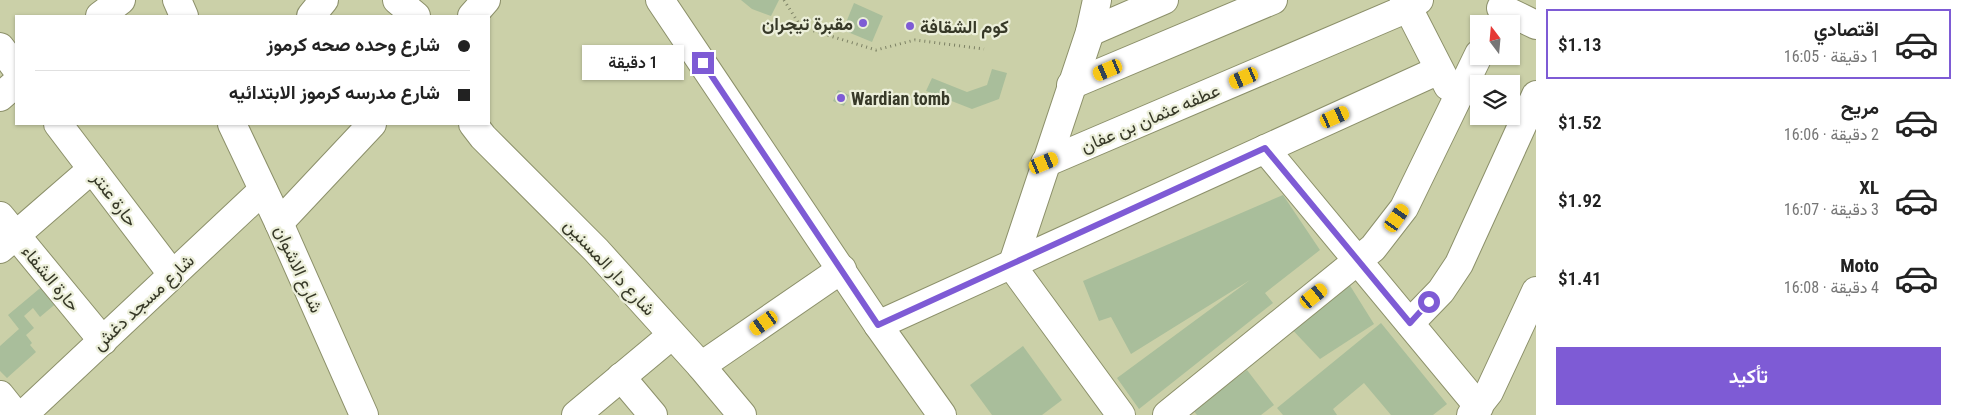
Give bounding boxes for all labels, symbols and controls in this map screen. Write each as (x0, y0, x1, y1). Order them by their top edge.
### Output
place label: مقبرة تيجران (762, 13, 853, 35)
north arrow (1470, 15, 1520, 65)
map controls (1470, 15, 1520, 125)
place label: كوم الشقافة (920, 16, 1009, 39)
marker: مقبرة تيجران (857, 17, 869, 29)
text: اقتصادي (1814, 18, 1879, 41)
marker: كوم الشقافة (904, 20, 916, 32)
icon: car (1894, 22, 1939, 67)
text: شارع وحده صحه كرموز (267, 33, 440, 56)
text: $1.13 (1558, 33, 1602, 56)
callout: 1 دقيقة (583, 46, 686, 80)
text: 1 دقيقة · 16:05 (1784, 47, 1879, 66)
route end (692, 52, 714, 74)
text: 1 دقيقة (608, 53, 658, 72)
car (1091, 57, 1124, 83)
car (1227, 65, 1260, 91)
button: layers (1470, 75, 1520, 125)
street label: عطفه عثمان بن عفان (1077, 79, 1223, 158)
text: شارع مدرسه كرموز الابتدائيه (229, 81, 440, 104)
place label: Wardian tomb (851, 88, 950, 109)
marker: Wardian tomb (835, 92, 847, 104)
text: مريح (1841, 96, 1879, 119)
icon: car (1894, 100, 1939, 145)
car (1318, 104, 1351, 130)
text: $1.52 (1558, 111, 1602, 134)
text: 2 دقيقة · 16:06 (1784, 125, 1879, 144)
car (1027, 150, 1060, 176)
street label: حارة عنتر (86, 167, 142, 231)
text: XL (1859, 176, 1879, 199)
icon: car (1894, 178, 1939, 223)
text: $1.92 (1558, 189, 1602, 212)
text: 3 دقيقة · 16:07 (1784, 200, 1879, 219)
car (1382, 201, 1411, 235)
street label: شارع دار المسنين (558, 214, 660, 321)
street label: شارع الاشوان (269, 222, 328, 317)
street label: حارة الشفاء (17, 241, 85, 316)
street label: شارع مسجد دغش (88, 250, 200, 356)
text: Moto (1840, 254, 1879, 277)
icon: car (1894, 256, 1939, 301)
text: $1.41 (1558, 267, 1602, 290)
text: 4 دقيقة · 16:08 (1784, 278, 1879, 297)
car (1297, 281, 1330, 311)
route start (1418, 291, 1440, 313)
car (747, 308, 780, 338)
button: تأكيد (1556, 347, 1941, 405)

